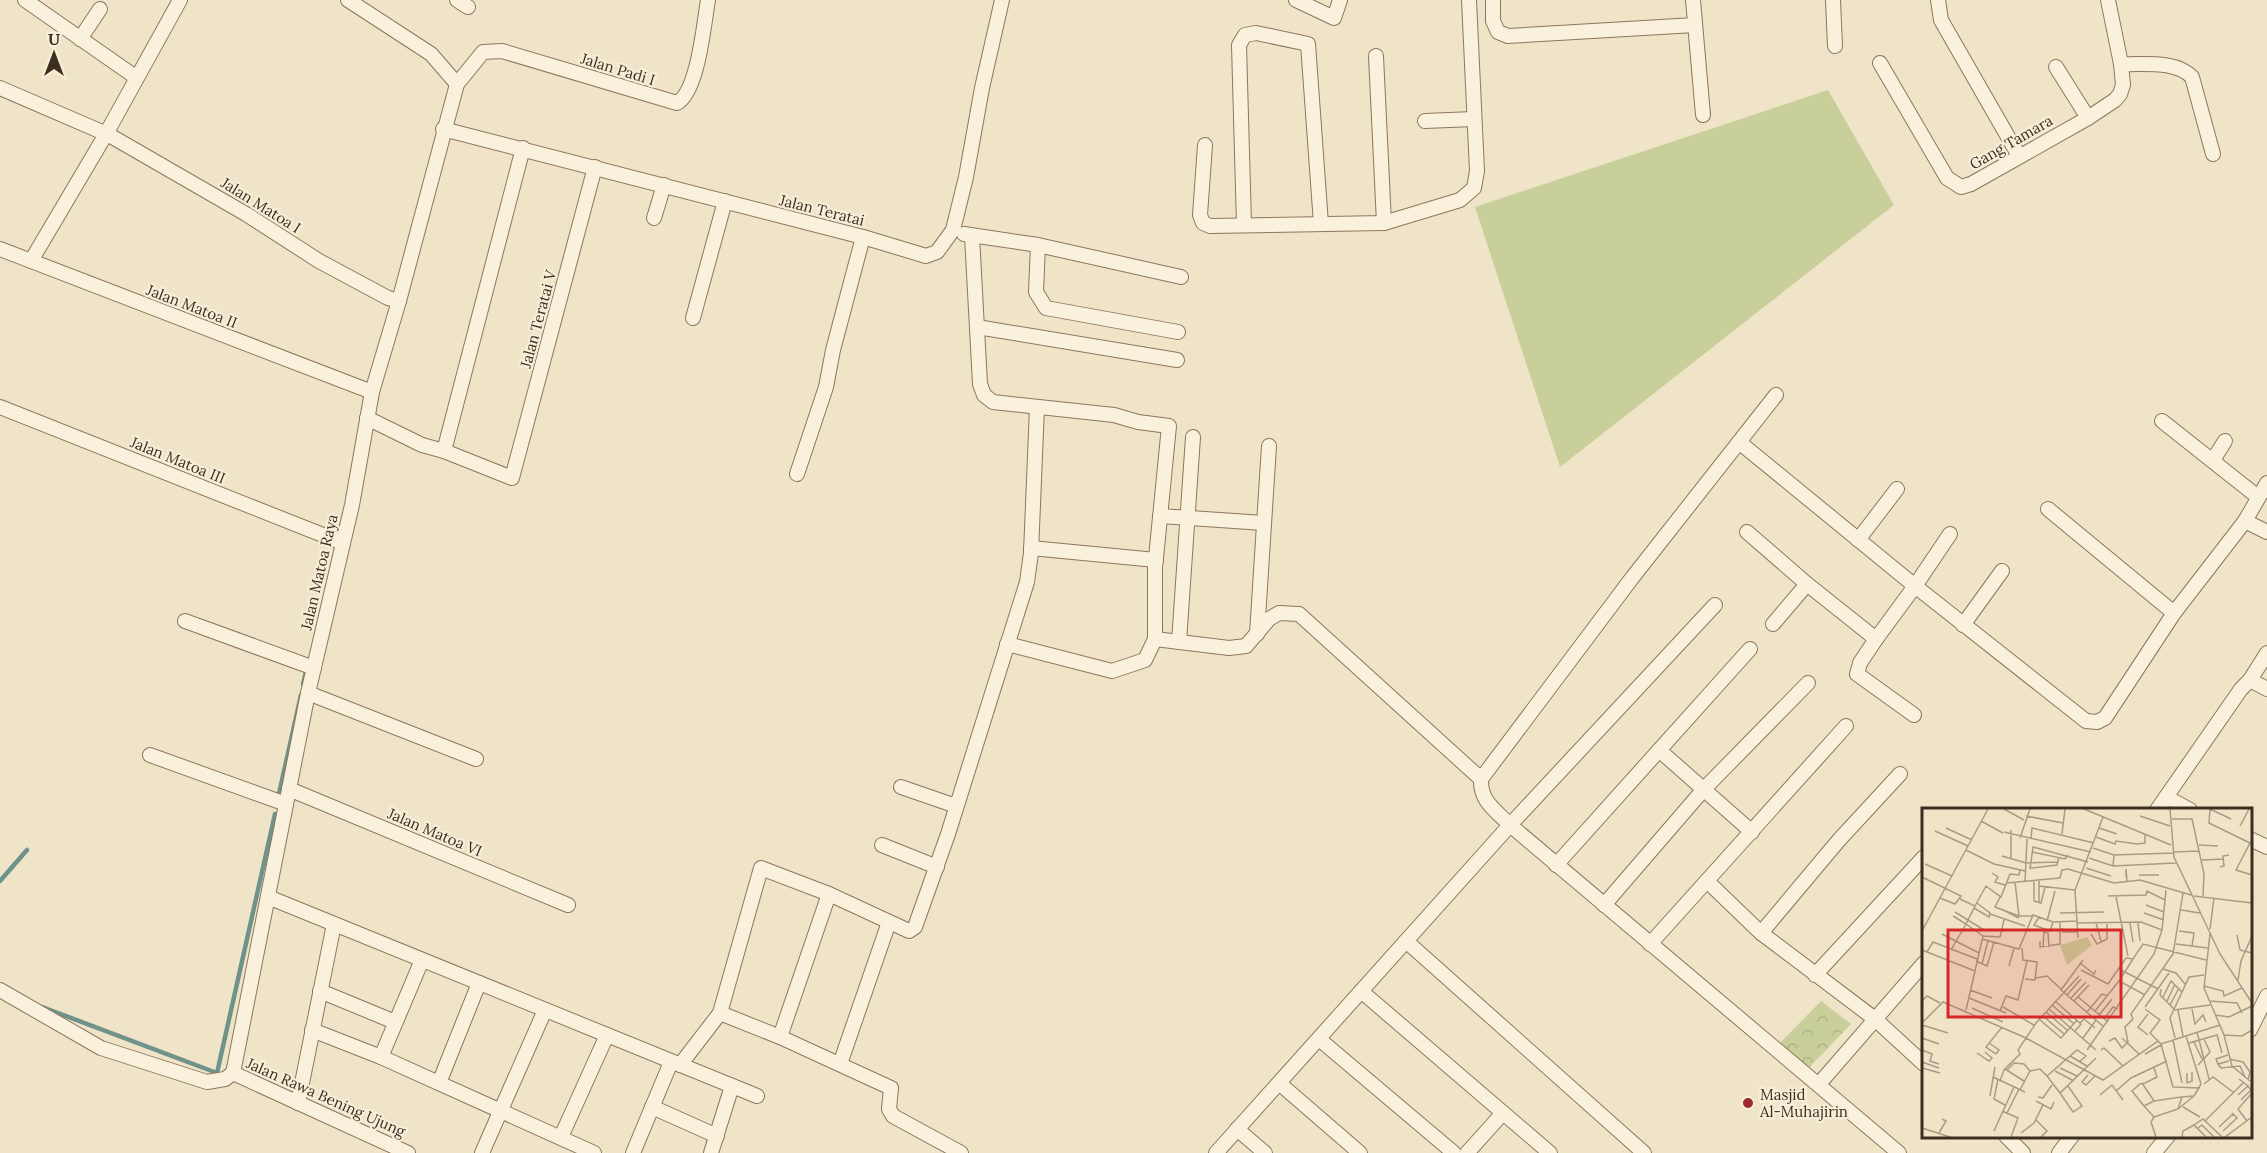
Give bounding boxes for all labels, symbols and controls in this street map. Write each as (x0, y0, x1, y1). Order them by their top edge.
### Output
north arrow (24, 24, 84, 84)
text: U (48, 29, 60, 49)
street label: Jalan Padi I (578, 48, 658, 89)
street label: Gang Tamara (1966, 110, 2056, 173)
street label: Jalan Matoa I (217, 172, 304, 237)
street label: Jalan Teratai (777, 190, 866, 230)
street label: Jalan Teratai V (516, 267, 560, 371)
street label: Jalan Matoa II (143, 280, 240, 332)
street label: Jalan Matoa III (127, 432, 228, 488)
street label: Jalan Matoa Raya (296, 512, 342, 633)
street label: Jalan Matoa VI (384, 803, 485, 860)
inset map (1922, 808, 2252, 1138)
street label: Jalan Rawa Bening Ujung (243, 1053, 409, 1141)
place label: Masjid Al-Muhajirin (1759, 1085, 1848, 1121)
marker: Masjid Al-Muhajirin (1741, 1096, 1755, 1110)

